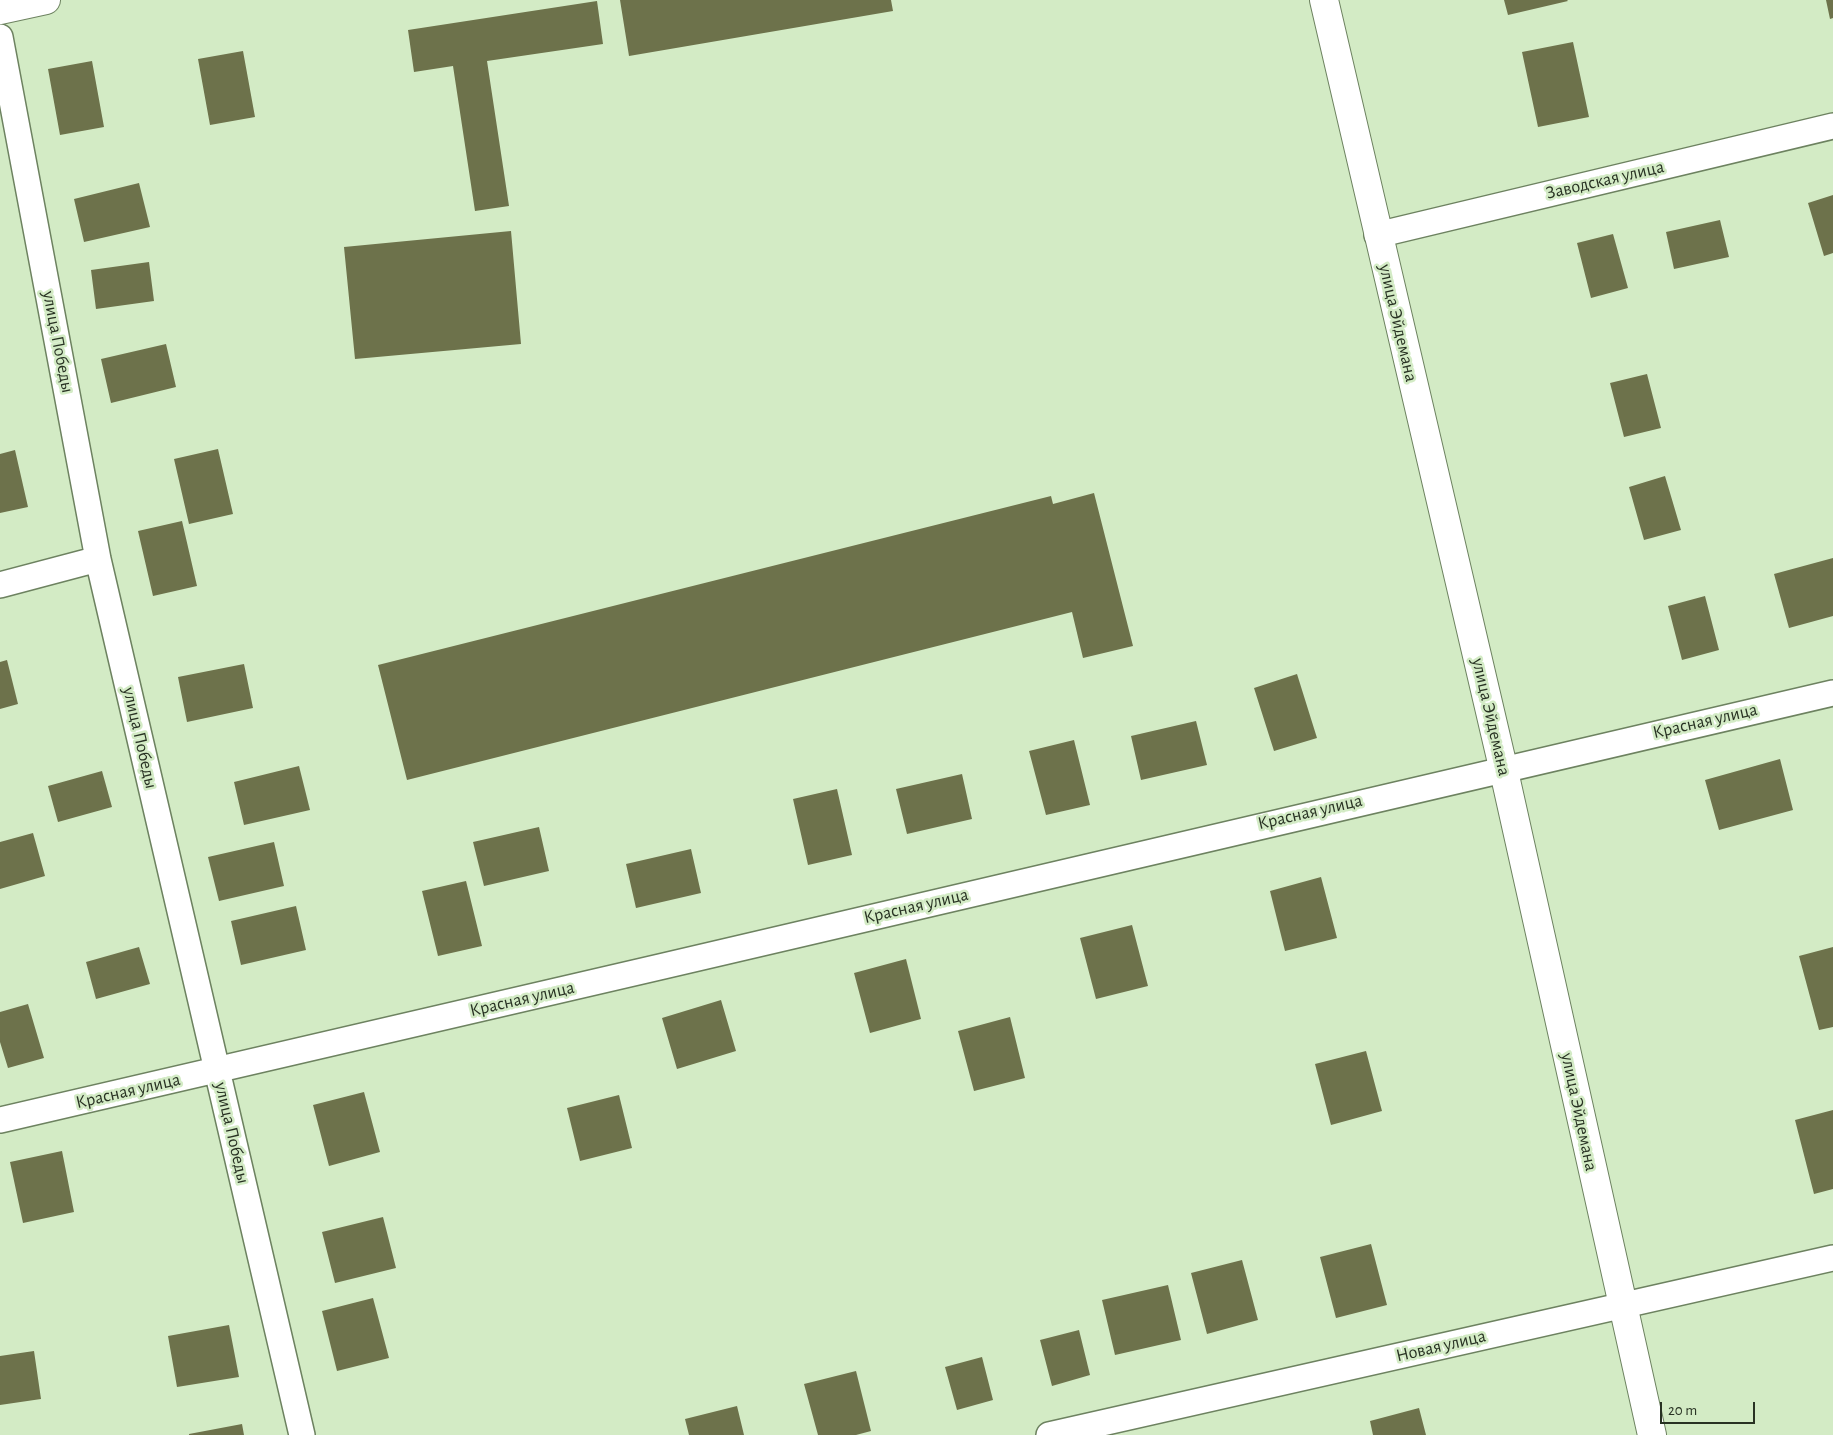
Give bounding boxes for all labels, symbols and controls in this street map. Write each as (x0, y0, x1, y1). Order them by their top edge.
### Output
street label: Заводская улица (1544, 156, 1666, 204)
street label: улица Эйдемана (1374, 262, 1422, 384)
street label: улица Победы (38, 289, 78, 395)
street label: улица Эйдемана (1467, 656, 1515, 778)
street label: улица Победы (118, 685, 162, 791)
street label: Красная улица (1651, 698, 1759, 744)
street label: Красная улица (1256, 789, 1364, 835)
street label: Красная улица (862, 883, 970, 929)
street label: Красная улица (468, 976, 576, 1022)
street label: улица Эйдемана (1556, 1051, 1602, 1173)
street label: Красная улица (74, 1068, 182, 1114)
street label: улица Победы (210, 1080, 254, 1186)
street label: Новая улица (1394, 1325, 1488, 1367)
scale bar (1663, 1392, 1758, 1424)
text: 20 m (1668, 1403, 1697, 1418)

